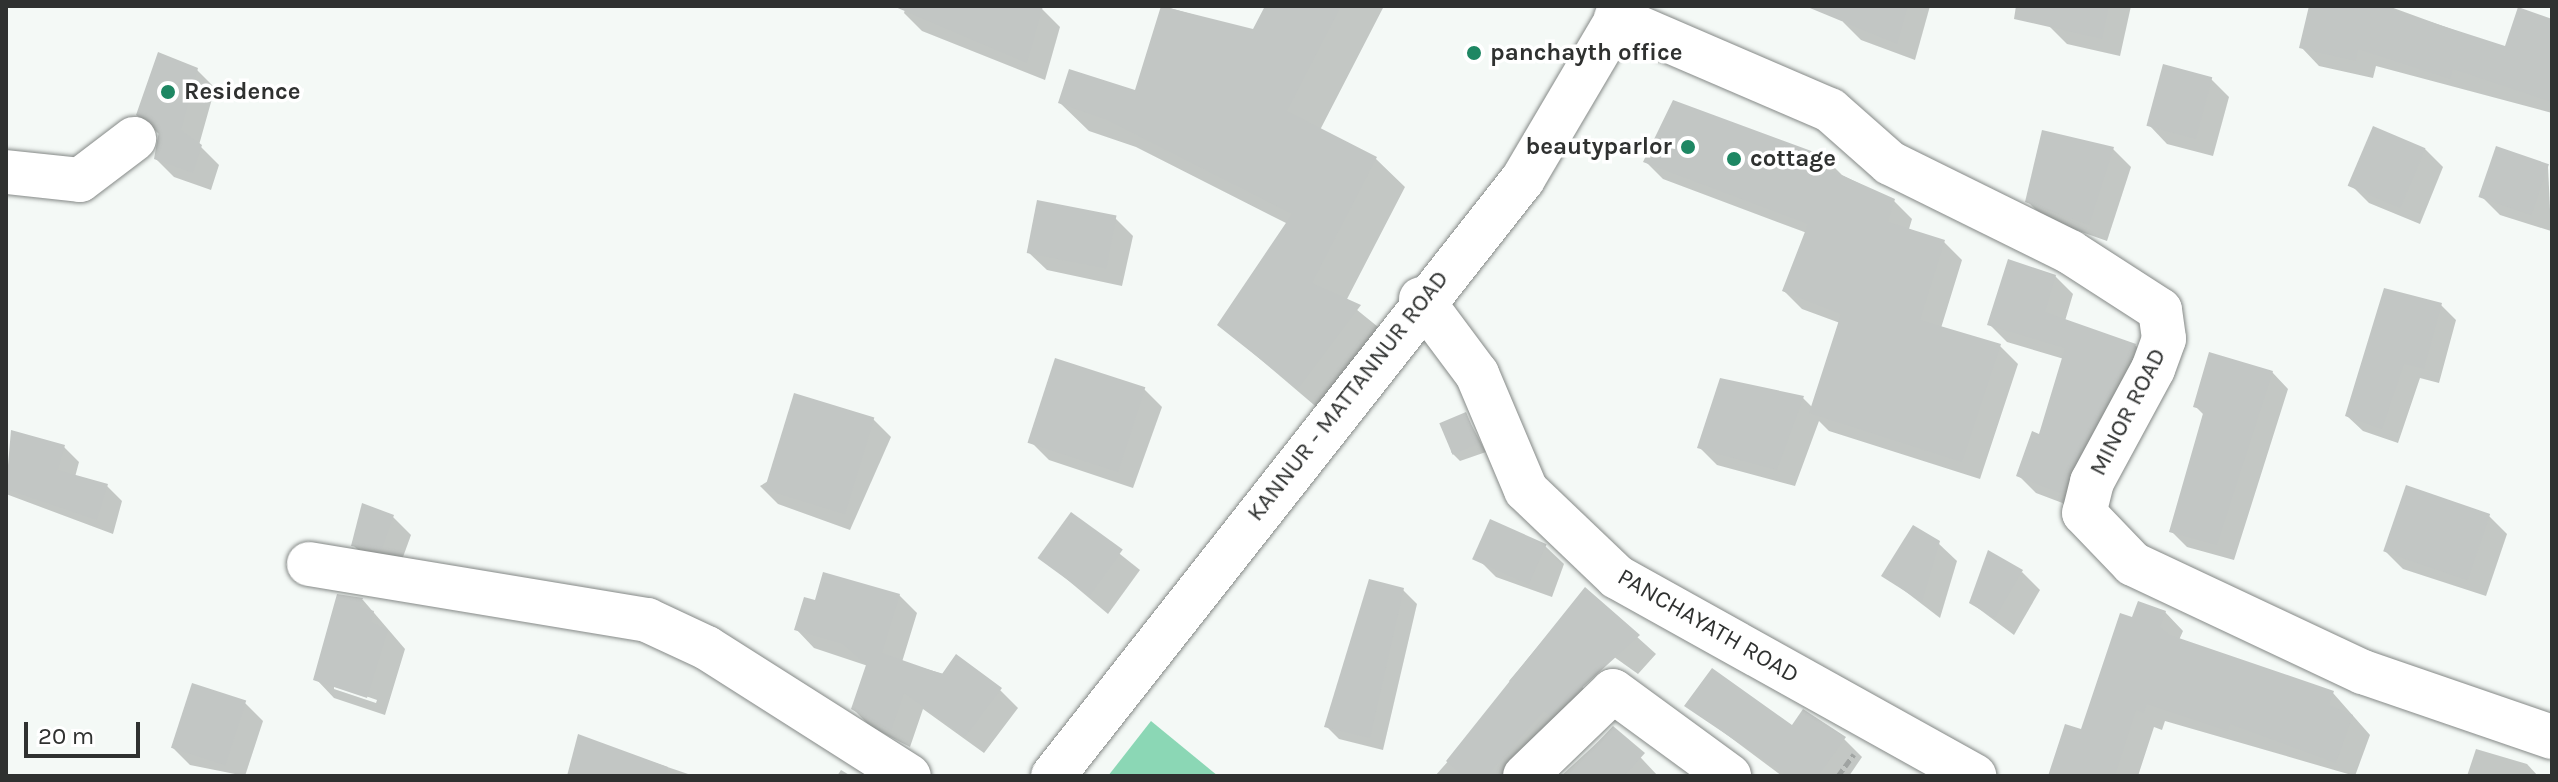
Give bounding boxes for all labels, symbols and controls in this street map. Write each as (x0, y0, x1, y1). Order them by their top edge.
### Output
place label: panchayth office (1490, 39, 1682, 67)
marker: panchayth office (1465, 44, 1483, 62)
place label: Residence (184, 78, 301, 106)
marker: Residence (159, 83, 177, 101)
place label: beautyparlor (1525, 133, 1672, 161)
marker: beautyparlor (1679, 138, 1697, 156)
place label: cottage (1750, 145, 1836, 173)
marker: cottage (1725, 150, 1743, 168)
street label: KANNUR - MATTANNUR ROAD (1241, 265, 1455, 527)
street label: MINOR ROAD (2084, 343, 2172, 481)
street label: PANCHAYATH ROAD (1612, 562, 1804, 690)
scale bar (28, 706, 144, 756)
text: 20 m (38, 722, 94, 750)

